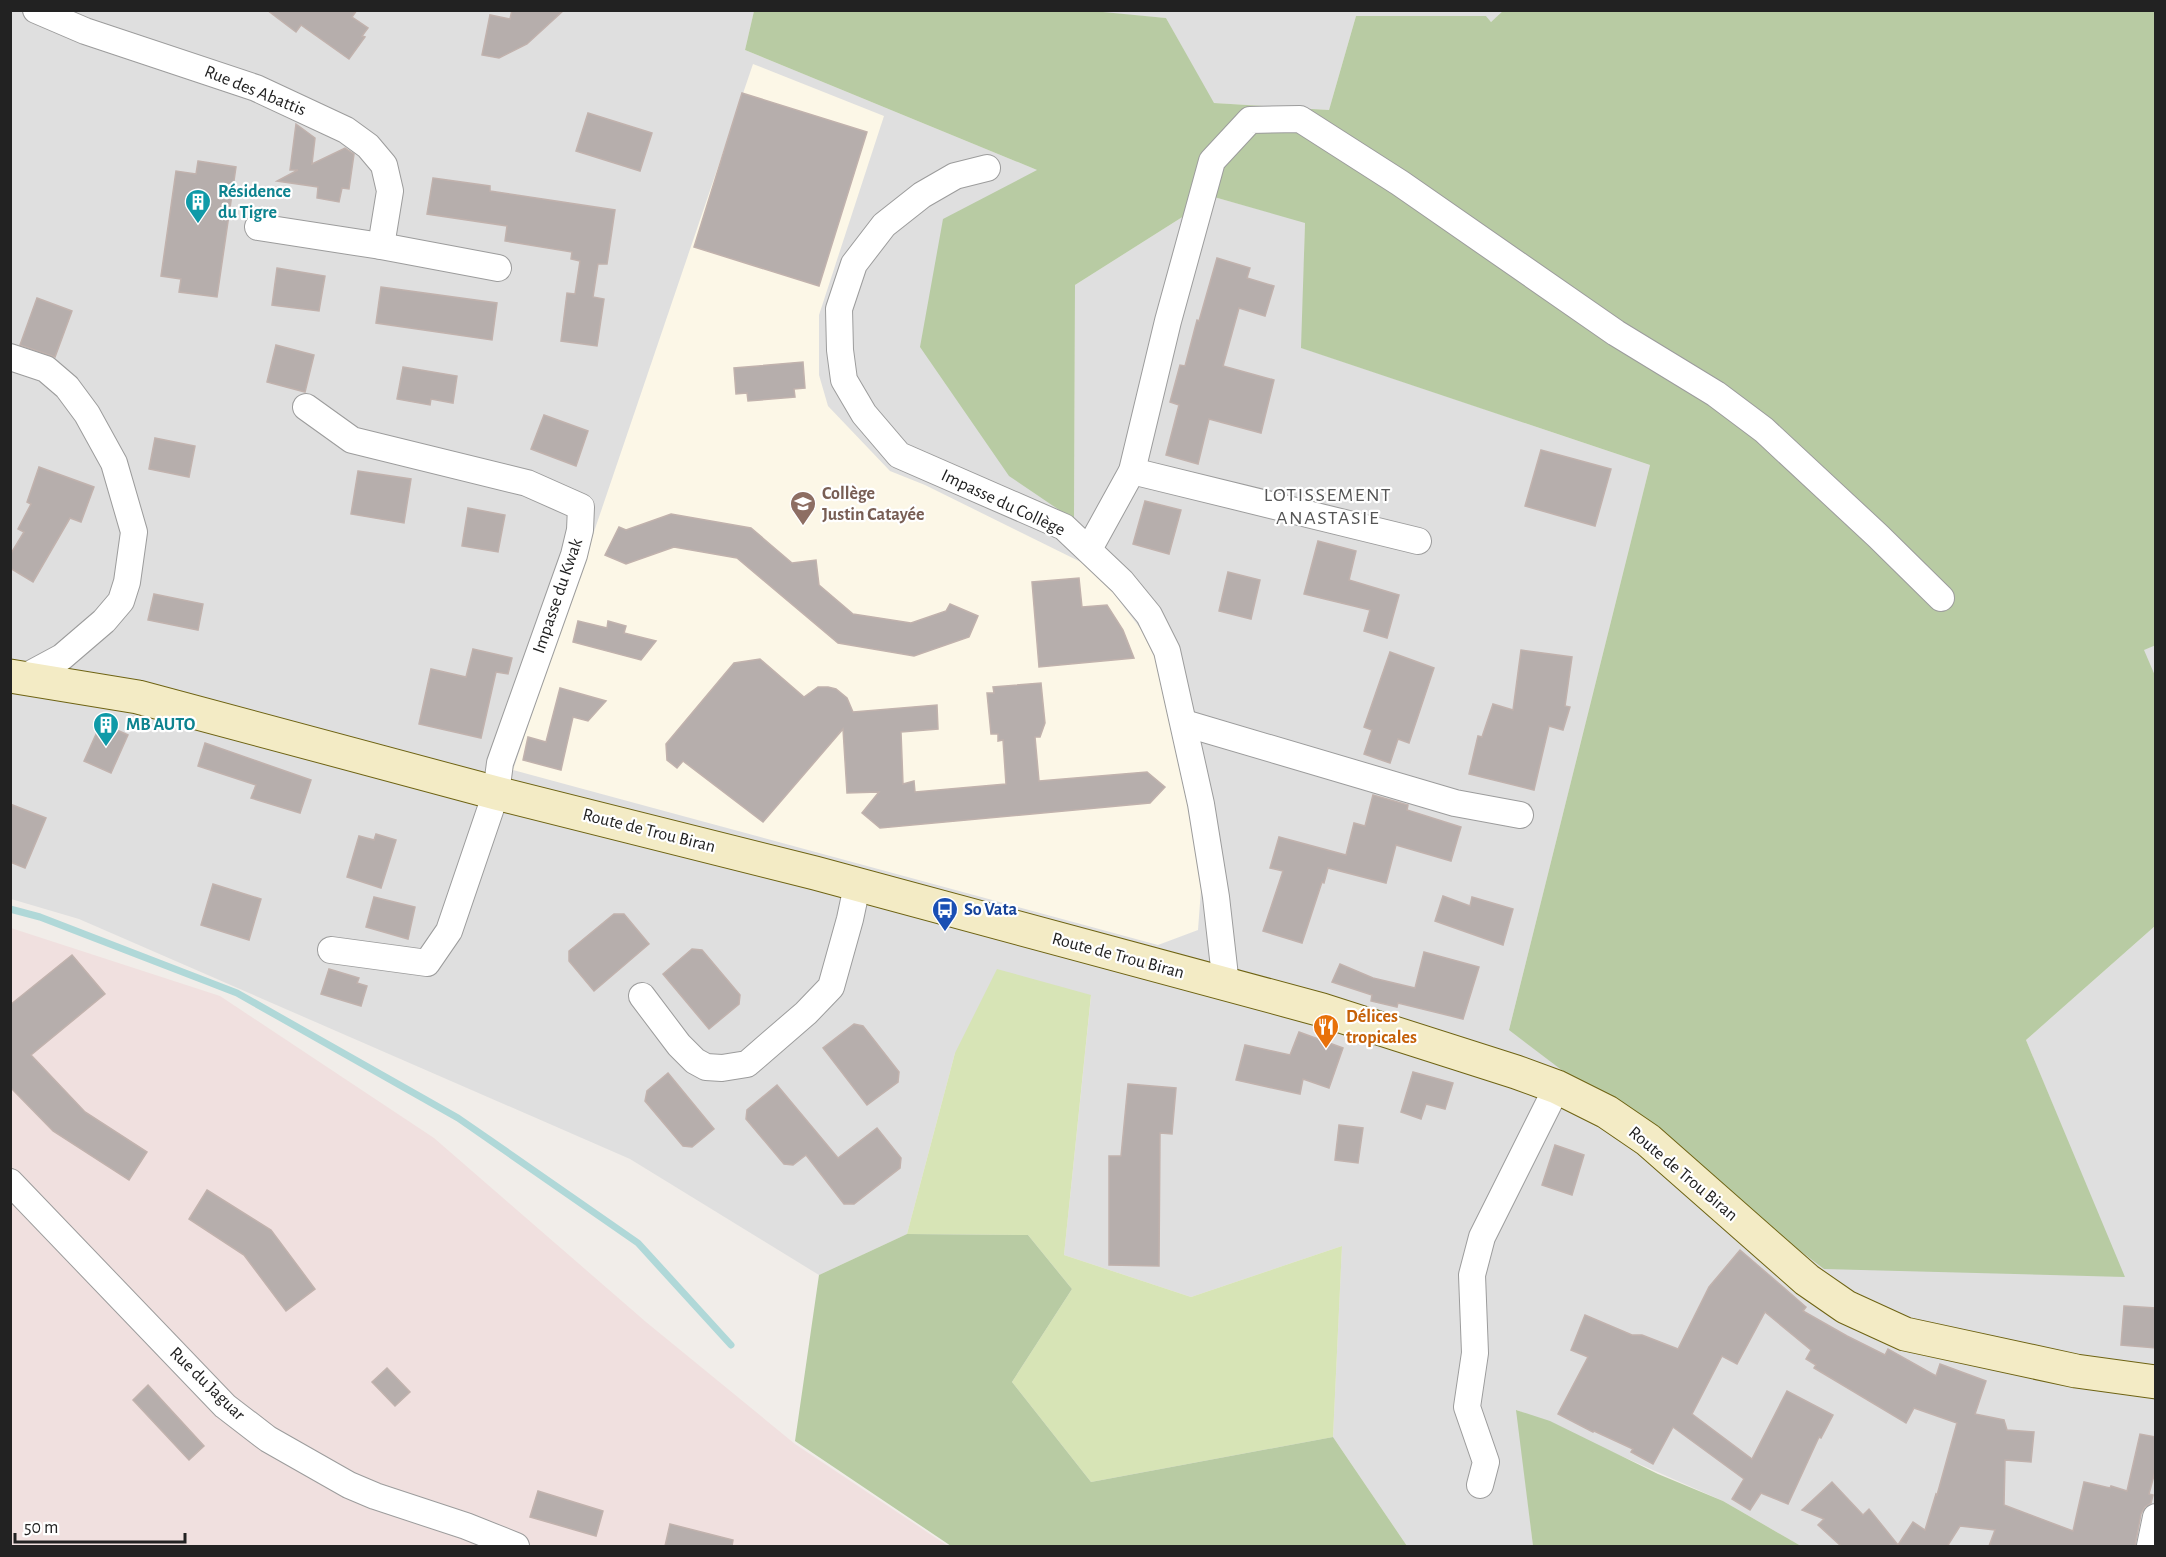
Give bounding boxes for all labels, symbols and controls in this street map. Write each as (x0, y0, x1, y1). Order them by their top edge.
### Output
street label: Rue des Abattis (202, 62, 308, 120)
place label: Résidence du Tigre (218, 183, 291, 222)
building icon: Résidence du Tigre (183, 187, 213, 225)
street label: Impasse du Collège (938, 466, 1068, 540)
place label: Collège Justin Catayée (822, 485, 925, 524)
district label: LOTISSEMENT ANASTASIE (1264, 485, 1392, 528)
school or university icon: Collège Justin Catayée (788, 489, 818, 527)
street label: Impasse du Kwak (530, 535, 586, 656)
building icon: MB AUTO (91, 710, 121, 748)
place label: MB AUTO (126, 716, 196, 734)
street label: Route de Trou Biran (581, 806, 717, 856)
bus stop icon: So Vata (930, 895, 960, 933)
place label: So Vata (964, 901, 1018, 919)
street label: Route de Trou Biran (1050, 930, 1186, 982)
place label: Délices tropicales (1346, 1008, 1417, 1047)
restaurant icon: Délices tropicales (1311, 1012, 1341, 1050)
street label: Route de Trou Biran (1625, 1123, 1741, 1225)
street label: Rue du Jaguar (166, 1344, 248, 1424)
scale bar (15, 1506, 184, 1544)
text: 50 m (24, 1519, 58, 1537)

